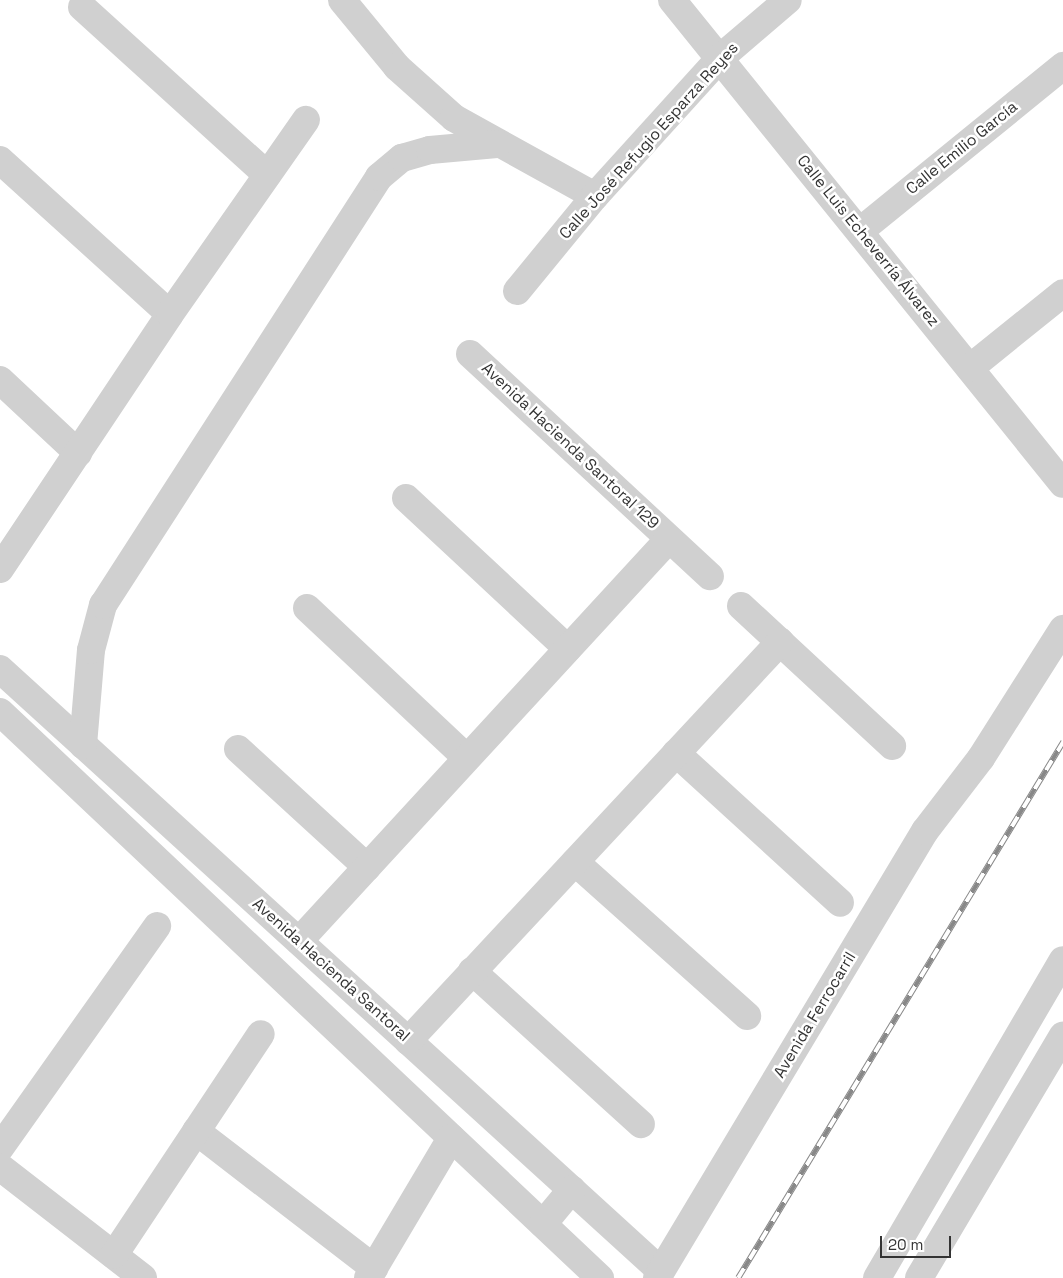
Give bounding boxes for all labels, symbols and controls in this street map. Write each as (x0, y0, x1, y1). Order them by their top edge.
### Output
street label: Calle José Refugio Esparza Reyes (556, 39, 742, 243)
street label: Calle Emilio García (902, 97, 1022, 199)
street label: Calle Luis Echeverría Álvarez (793, 151, 943, 331)
street label: Avenida Hacienda Santoral 129 (477, 359, 663, 533)
street label: Avenida Hacienda Santoral (248, 894, 414, 1046)
street label: Avenida Ferrocarril (770, 949, 860, 1081)
scale bar (883, 1226, 954, 1258)
text: 20 m (888, 1235, 923, 1254)

